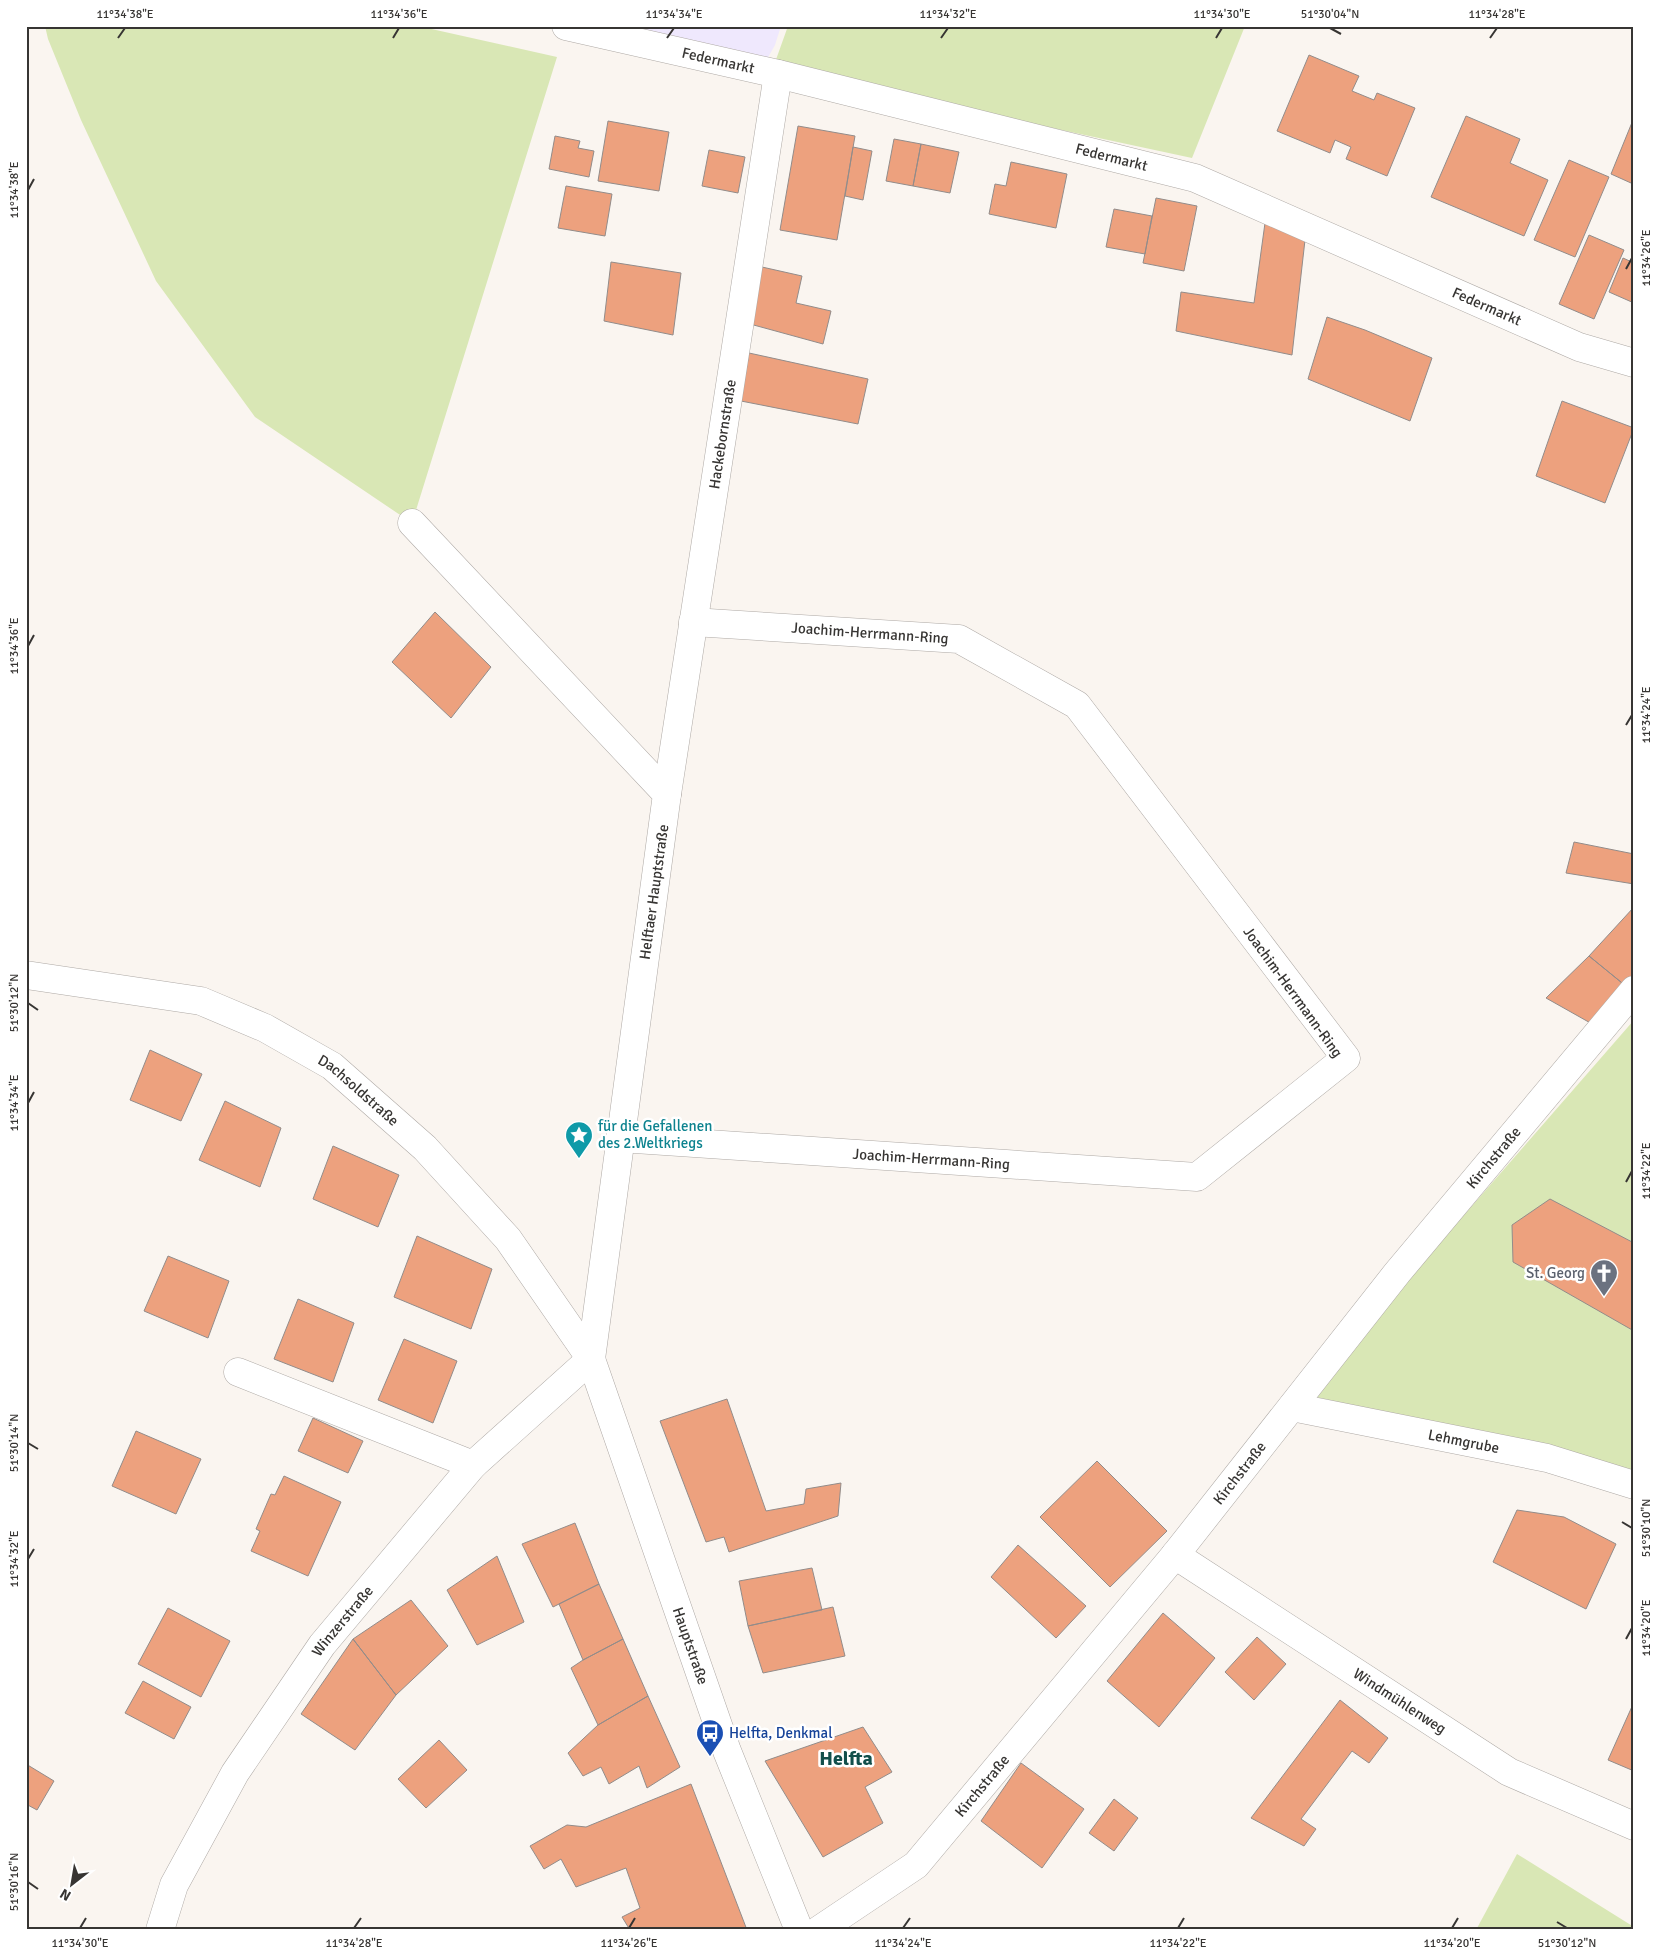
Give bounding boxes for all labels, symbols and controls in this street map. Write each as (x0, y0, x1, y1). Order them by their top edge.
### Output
text: 11°34'38"E (96, 7, 154, 22)
text: 11°34'36"E (370, 7, 428, 22)
text: 11°34'34"E (645, 7, 703, 22)
text: 11°34'32"E (919, 7, 977, 22)
text: 11°34'30"E (1193, 7, 1251, 22)
text: 51°30'04"N (1301, 7, 1359, 22)
text: 11°34'28"E (1468, 7, 1526, 22)
street label: Federmarkt (680, 44, 756, 77)
street label: Federmarkt (1073, 139, 1149, 175)
text: 11°34'38"E (7, 161, 22, 219)
text: 11°34'26"E (1639, 229, 1654, 287)
street label: Federmarkt (1449, 283, 1524, 330)
street label: Hackebornstraße (705, 378, 740, 490)
text: 11°34'36"E (7, 617, 22, 675)
street label: Joachim-Herrmann-Ring (791, 619, 949, 647)
text: 11°34'24"E (1639, 686, 1654, 744)
street label: Helftaer Hauptstraße (636, 823, 672, 961)
street label: Joachim-Herrmann-Ring (1239, 923, 1347, 1061)
text: 51°30'12"N (7, 974, 22, 1032)
street label: Dachsoldstraße (315, 1051, 402, 1130)
text: 11°34'34"E (7, 1074, 22, 1132)
place label: für die Gefallenen des 2.Weltkriegs (598, 1117, 712, 1152)
place icon: für die Gefallenen des 2.Weltkriegs (564, 1120, 594, 1159)
street label: Kirchstraße (1462, 1123, 1525, 1192)
text: 11°34'22"E (1639, 1142, 1654, 1200)
street label: Joachim-Herrmann-Ring (852, 1145, 1011, 1173)
church icon: St. Georg (1589, 1258, 1619, 1297)
place label: St. Georg (1526, 1264, 1585, 1282)
text: 51°30'14"N (7, 1414, 22, 1472)
street label: Lehmgrube (1426, 1425, 1501, 1457)
street label: Kirchstraße (1209, 1438, 1270, 1508)
text: 51°30'10"N (1639, 1499, 1654, 1557)
text: 11°34'32"E (7, 1530, 22, 1588)
street label: Winzerstraße (308, 1582, 377, 1660)
text: 11°34'20"E (1639, 1599, 1654, 1657)
street label: Hauptstraße (669, 1605, 712, 1687)
street label: Windmühlenweg (1350, 1664, 1450, 1738)
bus stop icon: Helfta, Denkmal (695, 1718, 725, 1757)
place label: Helfta, Denkmal (729, 1724, 833, 1742)
district label: Helfta (819, 1746, 873, 1771)
street label: Kirchstraße (951, 1751, 1013, 1820)
text: 51°30'16"N (7, 1853, 22, 1911)
north arrow (48, 1858, 98, 1908)
text: N (57, 1885, 74, 1905)
text: 11°34'30"E (51, 1936, 109, 1951)
text: 11°34'28"E (325, 1936, 383, 1951)
text: 11°34'26"E (600, 1936, 658, 1951)
text: 11°34'24"E (874, 1936, 932, 1951)
text: 11°34'22"E (1149, 1936, 1207, 1951)
text: 11°34'20"E (1423, 1936, 1481, 1951)
text: 51°30'12"N (1538, 1936, 1596, 1951)

